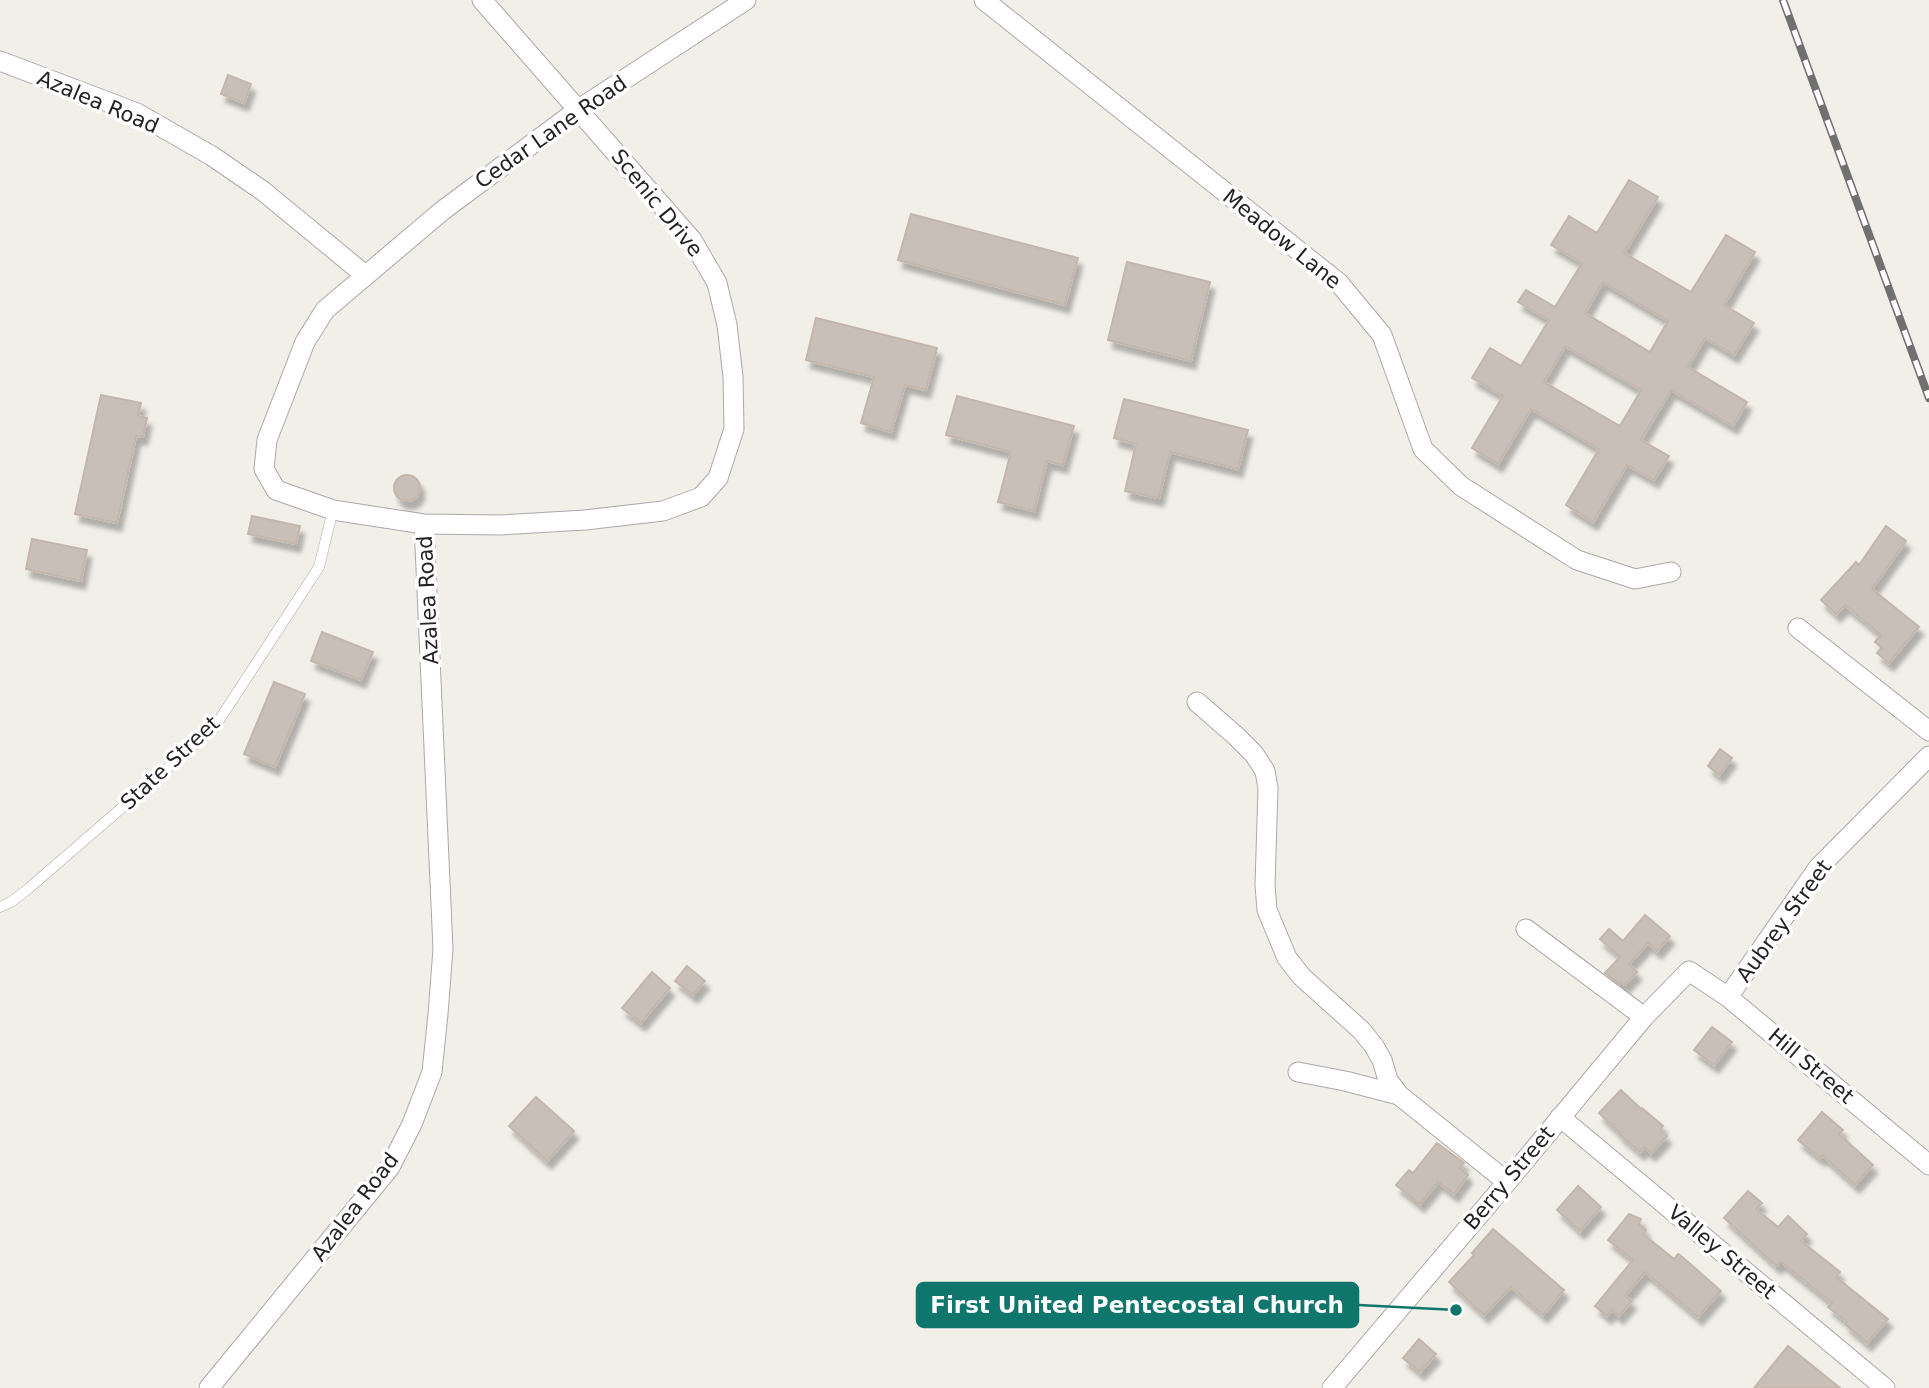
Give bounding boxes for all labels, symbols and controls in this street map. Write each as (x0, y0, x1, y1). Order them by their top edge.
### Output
street label: Azalea Road (34, 66, 162, 138)
street label: Cedar Lane Road (471, 71, 631, 193)
street label: Scenic Drive (606, 144, 708, 262)
street label: Meadow Lane (1218, 184, 1346, 294)
street label: Azalea Road (413, 535, 443, 665)
street label: State Street (116, 711, 224, 815)
street label: Aubrey Street (1732, 855, 1836, 987)
street label: Hill Street (1764, 1023, 1858, 1109)
street label: Berry Street (1459, 1122, 1559, 1234)
street label: Azalea Road (307, 1148, 403, 1266)
street label: Valley Street (1663, 1200, 1781, 1304)
callout: First United Pentecostal Church (917, 1283, 1358, 1327)
text: First United Pentecostal Church (930, 1292, 1344, 1318)

